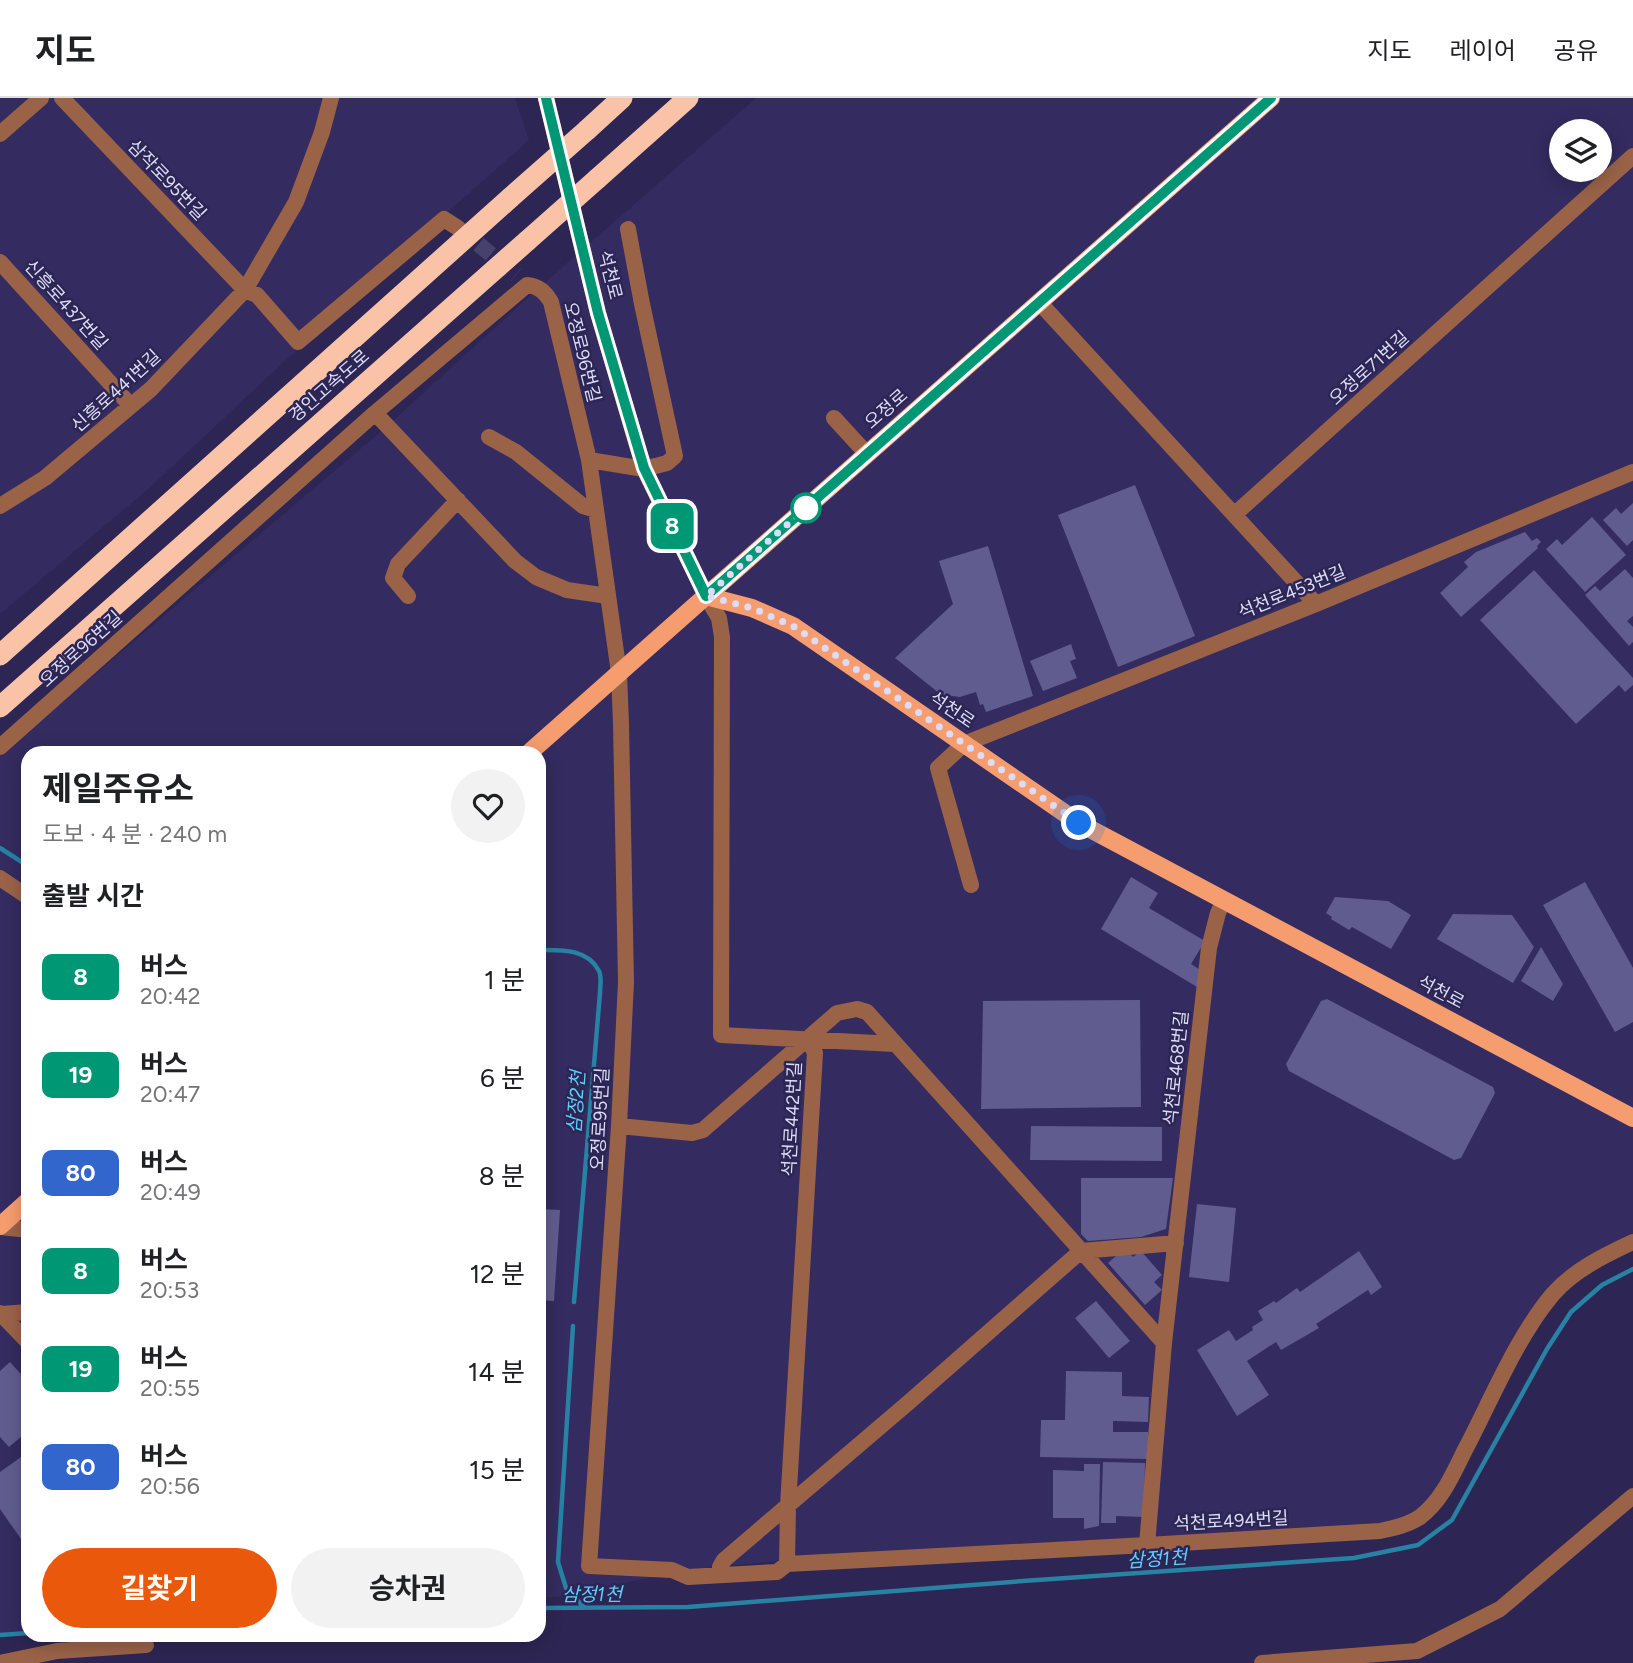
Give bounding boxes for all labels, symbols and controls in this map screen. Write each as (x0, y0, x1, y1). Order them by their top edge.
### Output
text: 지도 (35, 31, 96, 70)
text: 지도 (1367, 36, 1412, 65)
text: 레이어 (1450, 36, 1516, 65)
text: 공유 (1554, 36, 1598, 65)
map controls (1549, 119, 1612, 182)
button: layers (1549, 119, 1612, 182)
street label: 삼작로95번길 (123, 135, 211, 225)
street label: 석천로 (593, 248, 627, 302)
street label: 신흥로437번길 (20, 255, 112, 355)
street label: 오정로96번길 (559, 299, 605, 405)
street label: 오정로71번길 (1325, 326, 1413, 410)
street label: 신흥로441번길 (67, 345, 165, 437)
street label: 경인고속도로 (284, 345, 374, 427)
street label: 오정로 (860, 384, 912, 434)
unlabelled marker (791, 493, 821, 523)
line badge: 8 (649, 503, 695, 549)
text: 8 (665, 511, 679, 540)
street label: 석천로453번길 (1235, 560, 1349, 624)
street label: 오정로96번길 (35, 606, 127, 692)
street label: 석천로 (925, 687, 979, 733)
text: 제일주유소 (42, 769, 194, 808)
button: heart (451, 769, 525, 843)
your location (1061, 805, 1096, 840)
text: 도보 · 4 분 · 240 m (42, 820, 227, 848)
text: 출발 시간 (42, 880, 144, 912)
text: 버스 (140, 950, 188, 982)
text: 8 (73, 962, 88, 991)
text: 1 분 (484, 964, 525, 996)
street label: 석천로 (1414, 971, 1468, 1013)
text: 20:42 (140, 982, 201, 1010)
street label: 석천로468번길 (1159, 1010, 1193, 1126)
text: 버스 (140, 1048, 188, 1080)
text: 19 (68, 1060, 93, 1089)
street label: 석천로442번길 (778, 1061, 806, 1177)
text: 6 분 (480, 1062, 525, 1094)
street label: 오정로95번길 (586, 1067, 614, 1171)
water label: 삼정2천 (562, 1068, 590, 1134)
text: 20:47 (140, 1080, 200, 1108)
text: 버스 (140, 1146, 188, 1178)
text: 80 (65, 1158, 96, 1187)
text: 8 분 (479, 1160, 525, 1192)
text: 20:49 (140, 1178, 201, 1206)
text: 버스 (140, 1244, 188, 1276)
text: 8 (73, 1256, 88, 1285)
text: 12 분 (469, 1258, 525, 1290)
text: 20:53 (140, 1276, 199, 1304)
text: 버스 (140, 1342, 188, 1374)
text: 19 (68, 1354, 93, 1383)
text: 14 분 (468, 1356, 525, 1388)
text: 20:55 (140, 1374, 200, 1402)
text: 버스 (140, 1440, 188, 1472)
text: 80 (65, 1452, 96, 1481)
text: 15 분 (469, 1454, 525, 1486)
text: 20:56 (140, 1472, 200, 1500)
street label: 석천로494번길 (1173, 1507, 1289, 1535)
water label: 삼정1천 (1126, 1545, 1189, 1573)
button: 길찾기 (42, 1548, 277, 1628)
button: 승차권 (291, 1548, 525, 1628)
water label: 삼정1천 (562, 1583, 624, 1606)

